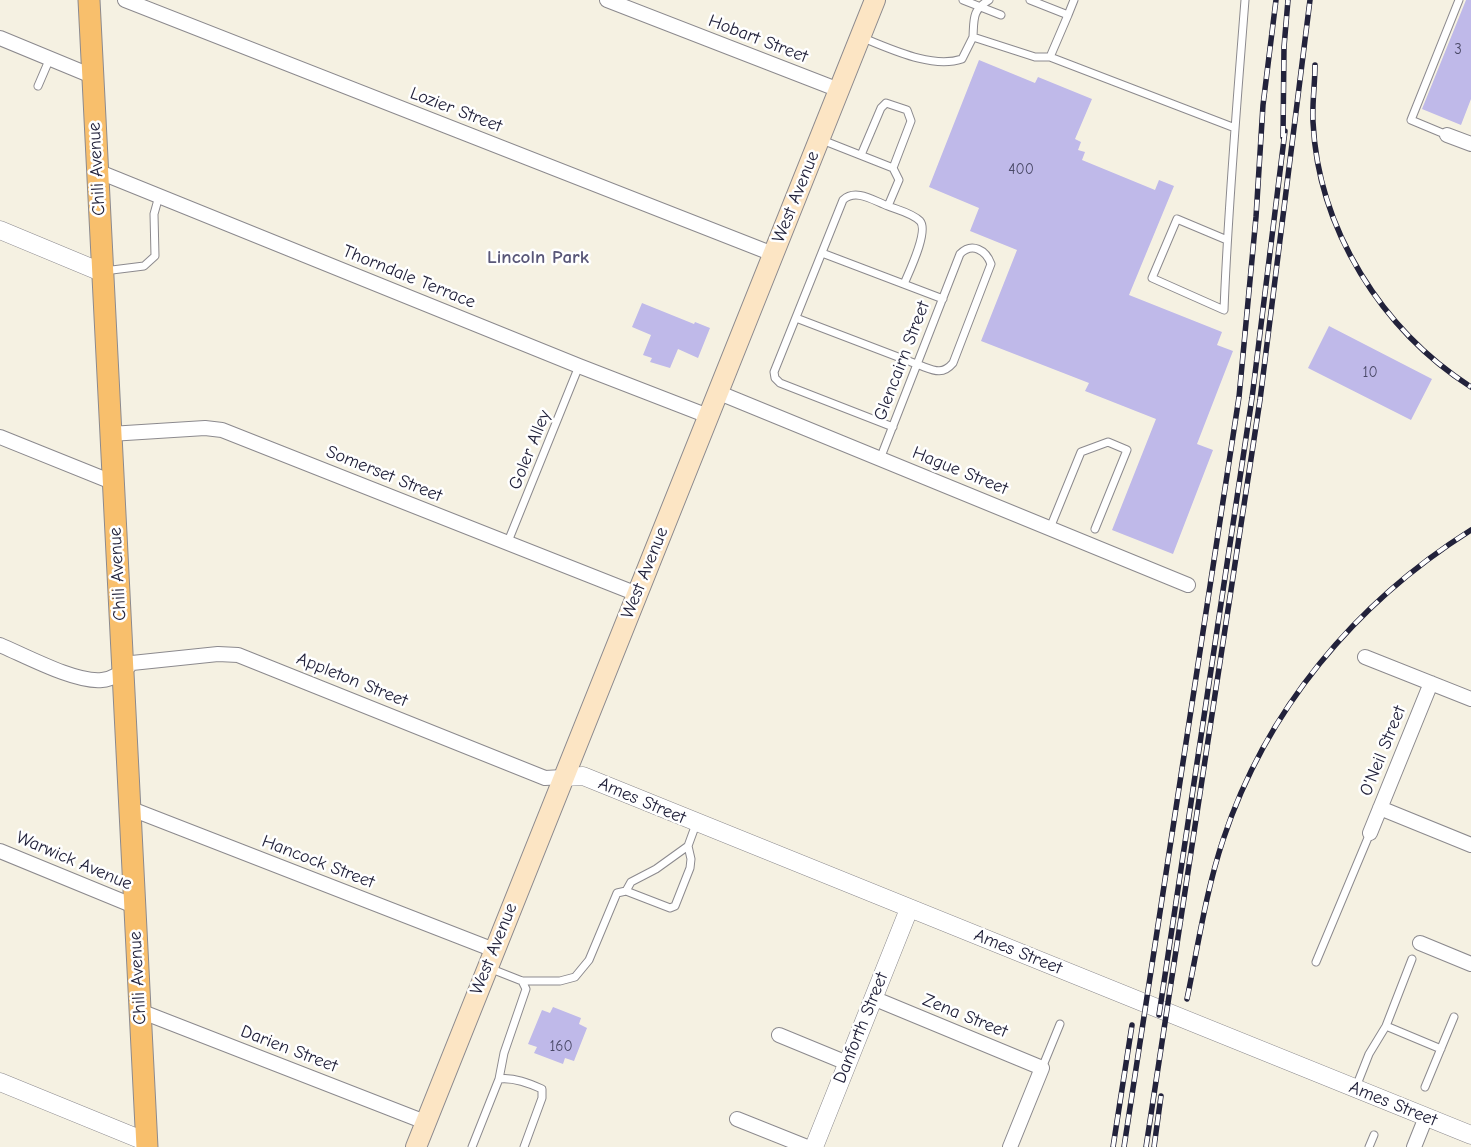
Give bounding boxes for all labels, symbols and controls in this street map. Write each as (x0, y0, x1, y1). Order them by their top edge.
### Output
street label: Hobart Street (705, 10, 811, 68)
house number: 3 (1454, 41, 1462, 59)
street label: Lozier Street (407, 83, 505, 137)
street label: Chili Avenue (84, 122, 110, 216)
street label: West Avenue (768, 148, 824, 246)
house number: 400 (1008, 161, 1034, 179)
street label: Thorndale Terrace (339, 241, 479, 313)
district label: Lincoln Park (487, 247, 589, 269)
street label: Glencairn Street (869, 298, 935, 424)
house number: 10 (1362, 364, 1378, 382)
street label: Goler Alley (504, 407, 556, 493)
street label: Somerset Street (323, 441, 445, 507)
street label: Hague Street (909, 442, 1011, 500)
street label: West Avenue (617, 524, 673, 622)
street label: Chili Avenue (105, 527, 131, 621)
street label: Appleton Street (293, 648, 411, 712)
street label: O'Neil Street (1355, 703, 1411, 799)
street label: Ames Street (595, 773, 689, 829)
street label: Warwick Avenue (13, 827, 135, 895)
street label: Hancock Street (259, 831, 377, 893)
street label: West Avenue (466, 900, 522, 998)
street label: Ames Street (971, 925, 1065, 979)
street label: Chili Avenue (125, 931, 151, 1025)
street label: Danforth Street (829, 969, 893, 1087)
street label: Zena Street (919, 989, 1011, 1043)
street label: Darien Street (238, 1021, 340, 1077)
house number: 160 (549, 1038, 573, 1056)
street label: Ames Street (1346, 1077, 1440, 1131)

